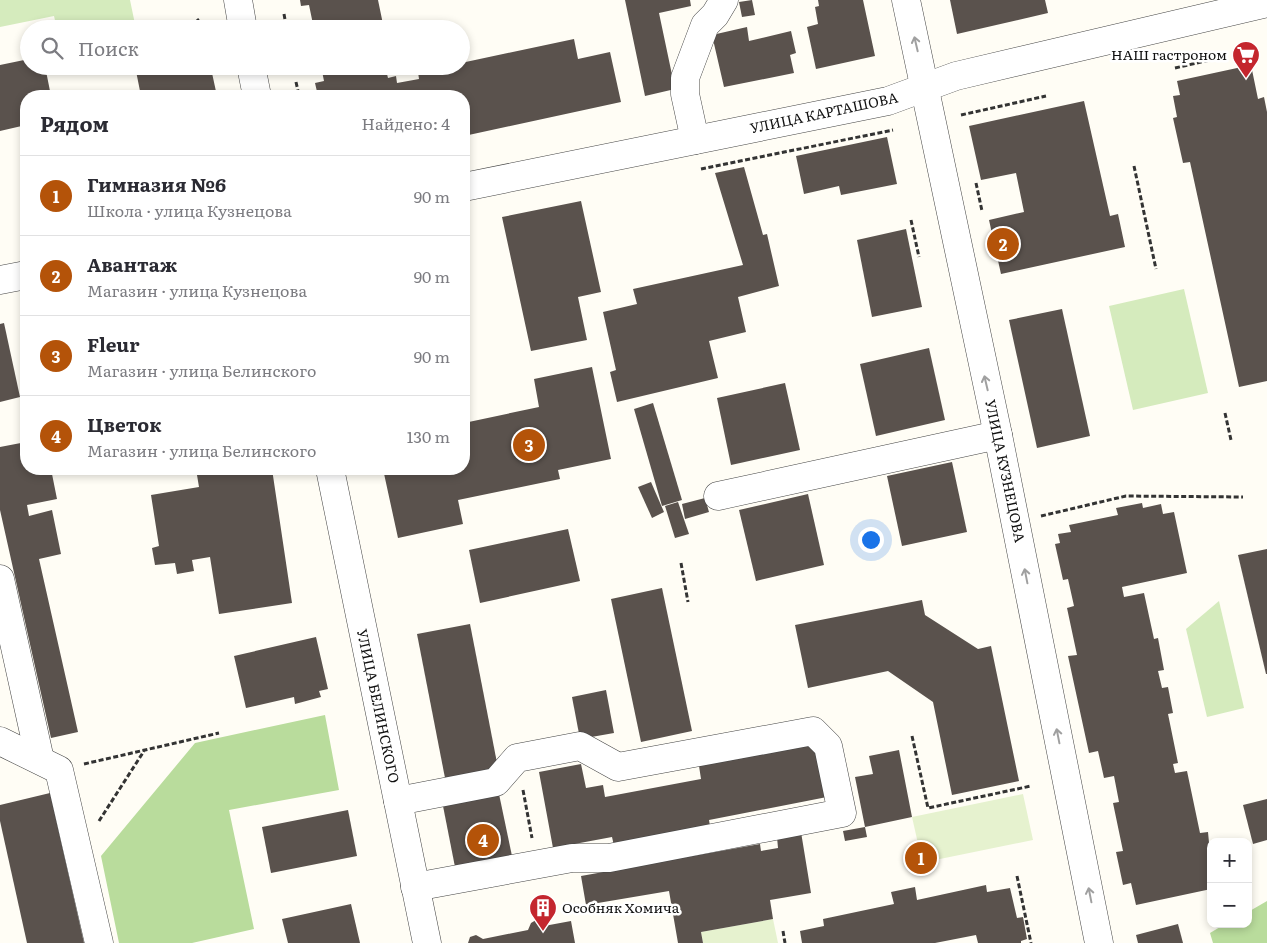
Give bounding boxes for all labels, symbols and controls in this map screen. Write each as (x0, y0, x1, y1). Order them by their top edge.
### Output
search box (20, 20, 470, 75)
icon: search (38, 34, 66, 62)
text: Поиск (78, 34, 139, 62)
one-way arrow (911, 36, 920, 52)
supermarket icon: НАШ гастроном (1231, 40, 1261, 79)
place label: НАШ гастроном (1111, 44, 1227, 64)
street label: УЛИЦА КАРТАШОВА (748, 86, 900, 137)
text: Рядом (40, 107, 109, 138)
text: Найдено: 4 (362, 111, 450, 135)
text: Гимназия №6 (87, 170, 226, 198)
text: 1 (53, 184, 59, 208)
text: 90 m (414, 184, 450, 208)
text: Школа · улица Кузнецова (87, 198, 292, 222)
pin: 2 (987, 225, 1019, 263)
text: Авантаж (87, 250, 177, 278)
text: 2 (52, 264, 60, 288)
text: 90 m (414, 264, 450, 288)
text: Магазин · улица Кузнецова (87, 278, 307, 302)
text: Fleur (87, 330, 139, 358)
text: 3 (52, 344, 60, 368)
text: 90 m (414, 344, 450, 368)
text: Магазин · улица Белинского (87, 358, 316, 382)
one-way arrow (981, 375, 991, 391)
street label: УЛИЦА КУЗНЕЦОВА (981, 397, 1031, 545)
text: Цветок (87, 410, 162, 438)
text: 4 (51, 424, 61, 448)
text: 130 m (407, 424, 450, 448)
pin: 3 (513, 426, 545, 464)
text: Магазин · улица Белинского (87, 438, 316, 462)
your location (858, 527, 884, 553)
one-way arrow (1021, 569, 1030, 585)
street label: УЛИЦА БЕЛИНСКОГО (353, 627, 405, 785)
one-way arrow (1053, 728, 1062, 744)
pin: 4 (467, 821, 499, 859)
map controls (1207, 838, 1252, 928)
button: + (1207, 838, 1252, 883)
pin: 1 (905, 839, 937, 877)
button: − (1207, 883, 1252, 928)
one-way arrow (1084, 888, 1094, 904)
building icon: Особняк Хомича (528, 893, 558, 932)
place label: Особняк Хомича (562, 897, 680, 917)

